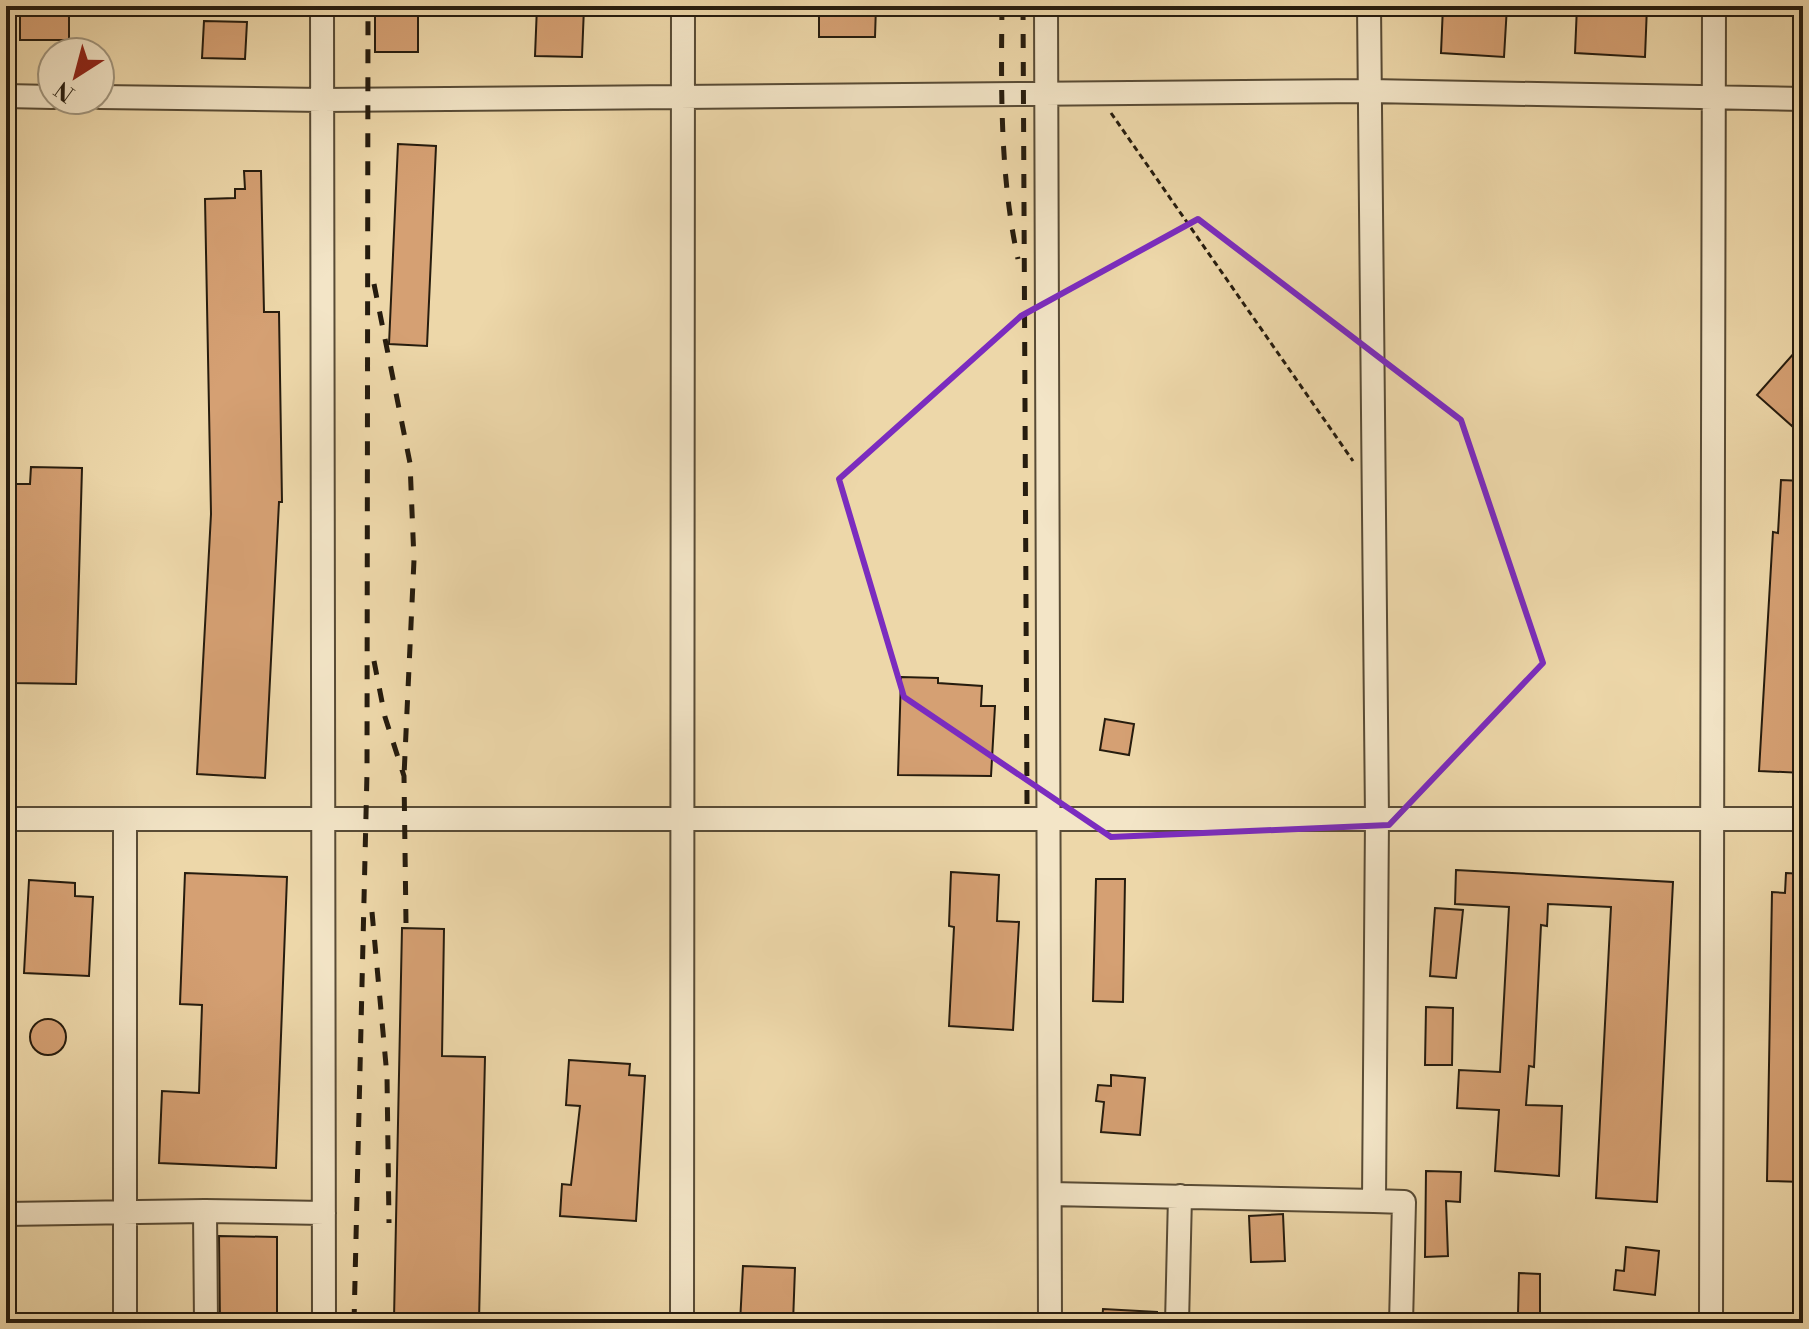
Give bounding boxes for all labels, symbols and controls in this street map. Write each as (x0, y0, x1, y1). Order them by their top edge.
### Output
north arrow (36, 36, 116, 116)
text: N (50, 75, 80, 107)

